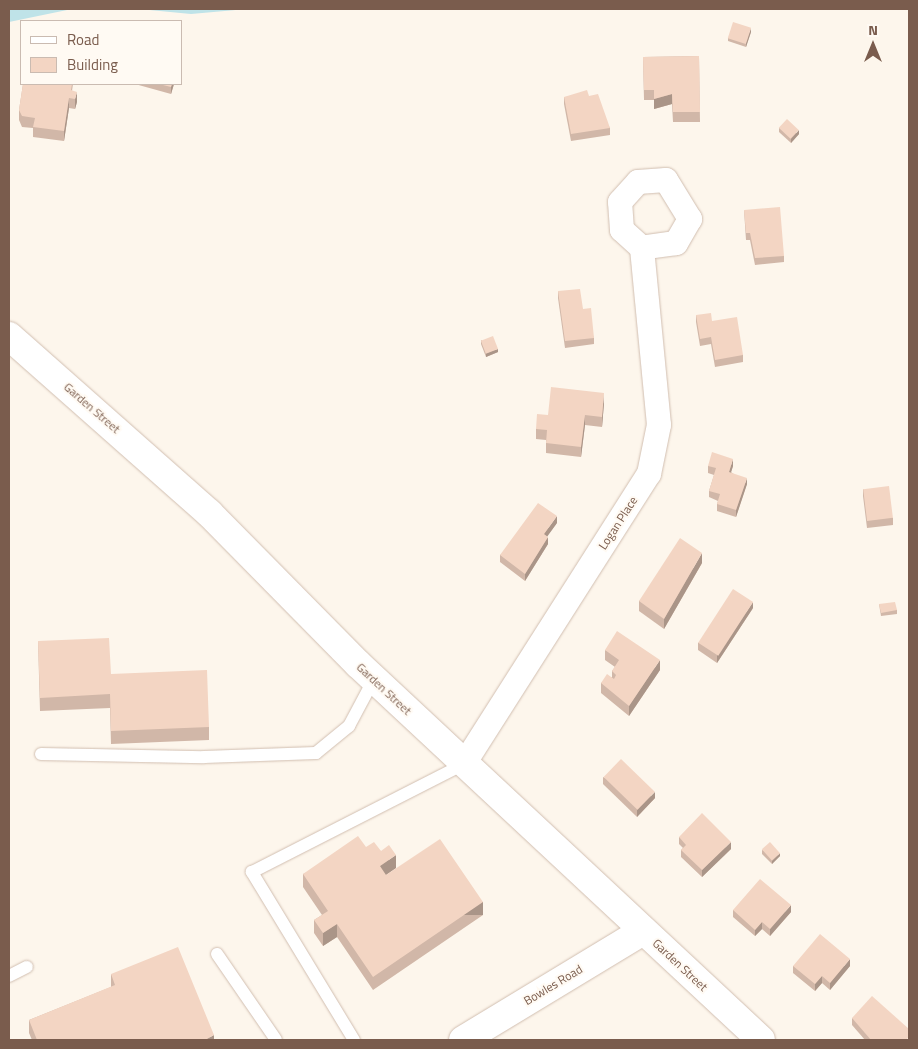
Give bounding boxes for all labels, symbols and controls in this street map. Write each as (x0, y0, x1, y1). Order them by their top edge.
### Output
text: N (868, 19, 878, 40)
legend (20, 20, 182, 85)
north arrow (848, 20, 898, 70)
text: Road (67, 28, 99, 51)
text: Building (67, 53, 118, 76)
street label: Garden Street (61, 380, 123, 436)
street label: Logan Place (596, 494, 640, 552)
street label: Garden Street (354, 660, 414, 718)
street label: Garden Street (650, 936, 710, 994)
street label: Bowles Road (521, 962, 585, 1008)

